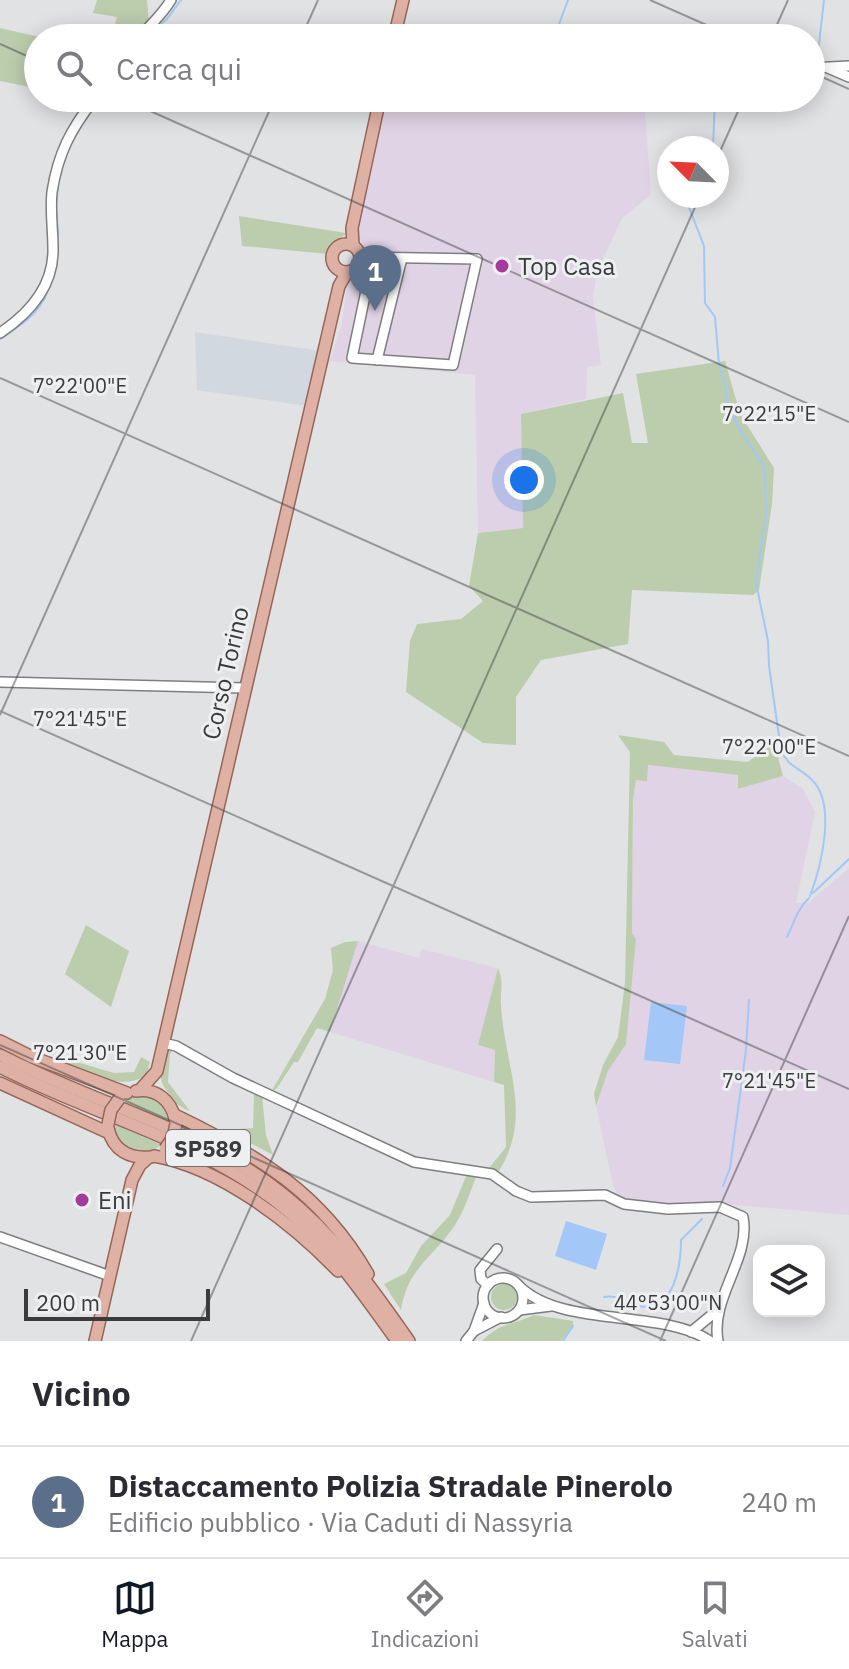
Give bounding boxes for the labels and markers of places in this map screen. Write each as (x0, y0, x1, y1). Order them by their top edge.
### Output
pin: 1 (349, 245, 401, 311)
place label: Top Casa (518, 250, 616, 282)
marker: Top Casa (493, 257, 511, 275)
place label: Eni (98, 1184, 132, 1216)
marker: Eni (73, 1191, 91, 1209)

